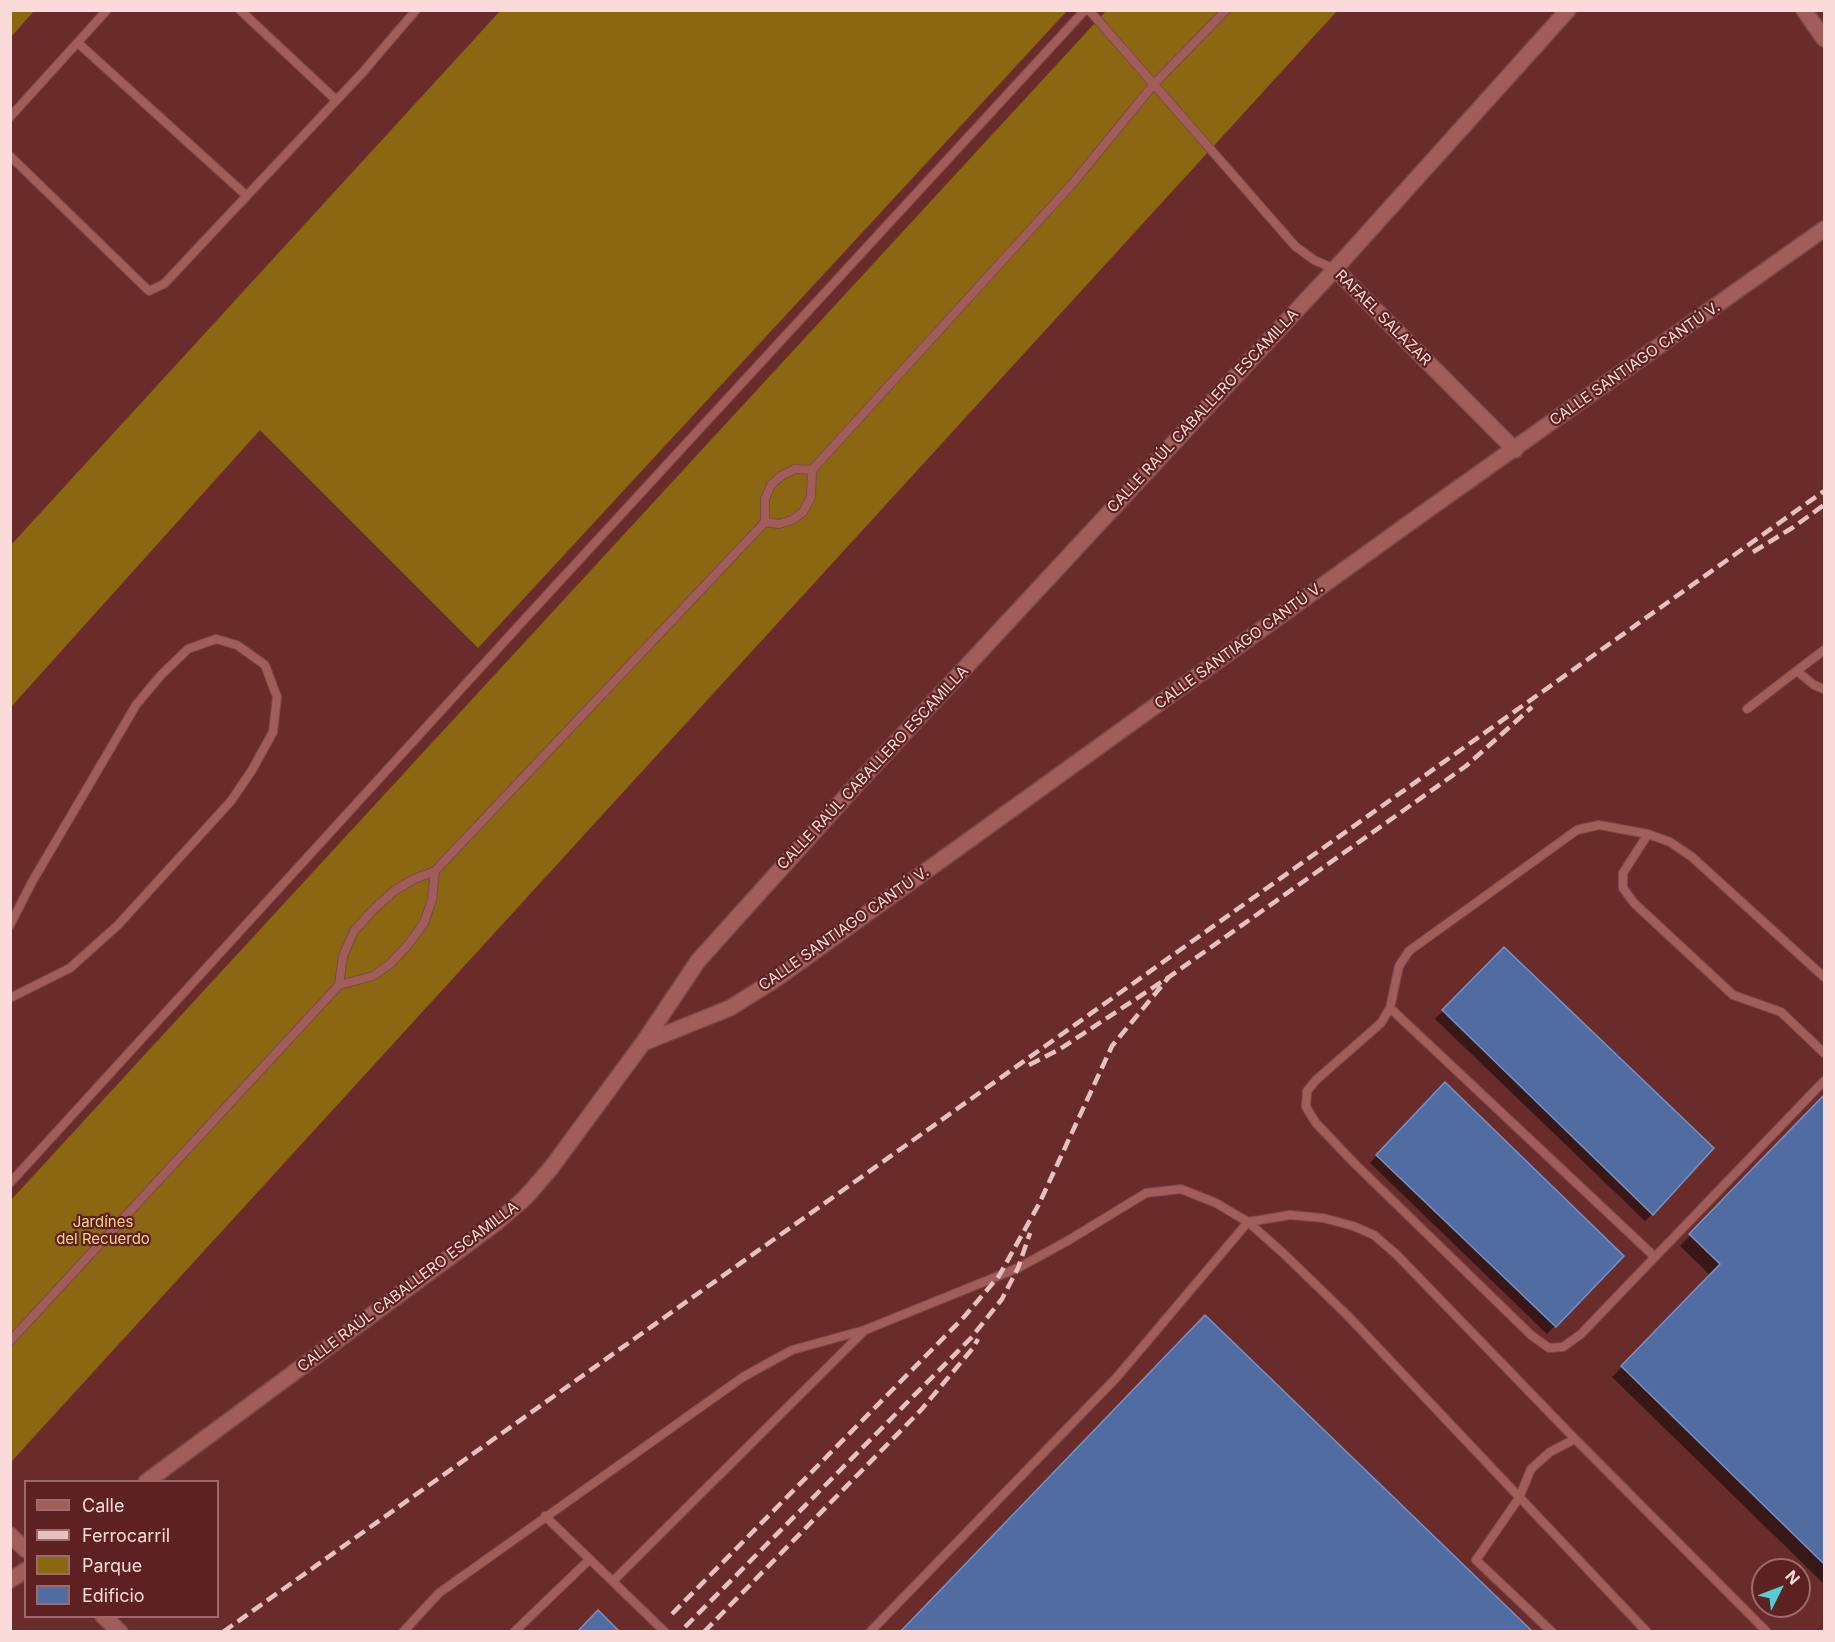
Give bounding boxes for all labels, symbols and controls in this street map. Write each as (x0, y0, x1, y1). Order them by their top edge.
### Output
street label: RAFAEL SALAZAR (1331, 266, 1435, 370)
street label: CALLE SANTIAGO CANTÚ V. (1546, 298, 1724, 430)
street label: CALLE RAÚL CABALLERO ESCAMILLA (1104, 305, 1302, 517)
street label: CALLE SANTIAGO CANTÚ V. (1151, 579, 1327, 713)
street label: CALLE RAÚL CABALLERO ESCAMILLA (774, 662, 972, 874)
street label: CALLE SANTIAGO CANTÚ V. (755, 863, 933, 995)
street label: CALLE RAÚL CABALLERO ESCAMILLA (294, 1198, 522, 1376)
park label: Jardínes del Recuerdo (56, 1213, 150, 1248)
legend (24, 1480, 219, 1618)
text: Calle (82, 1495, 124, 1516)
text: Ferrocarril (82, 1525, 170, 1546)
text: Parque (82, 1555, 142, 1576)
north arrow (1751, 1558, 1811, 1618)
text: N (1781, 1566, 1804, 1589)
text: Edificio (82, 1585, 145, 1606)

